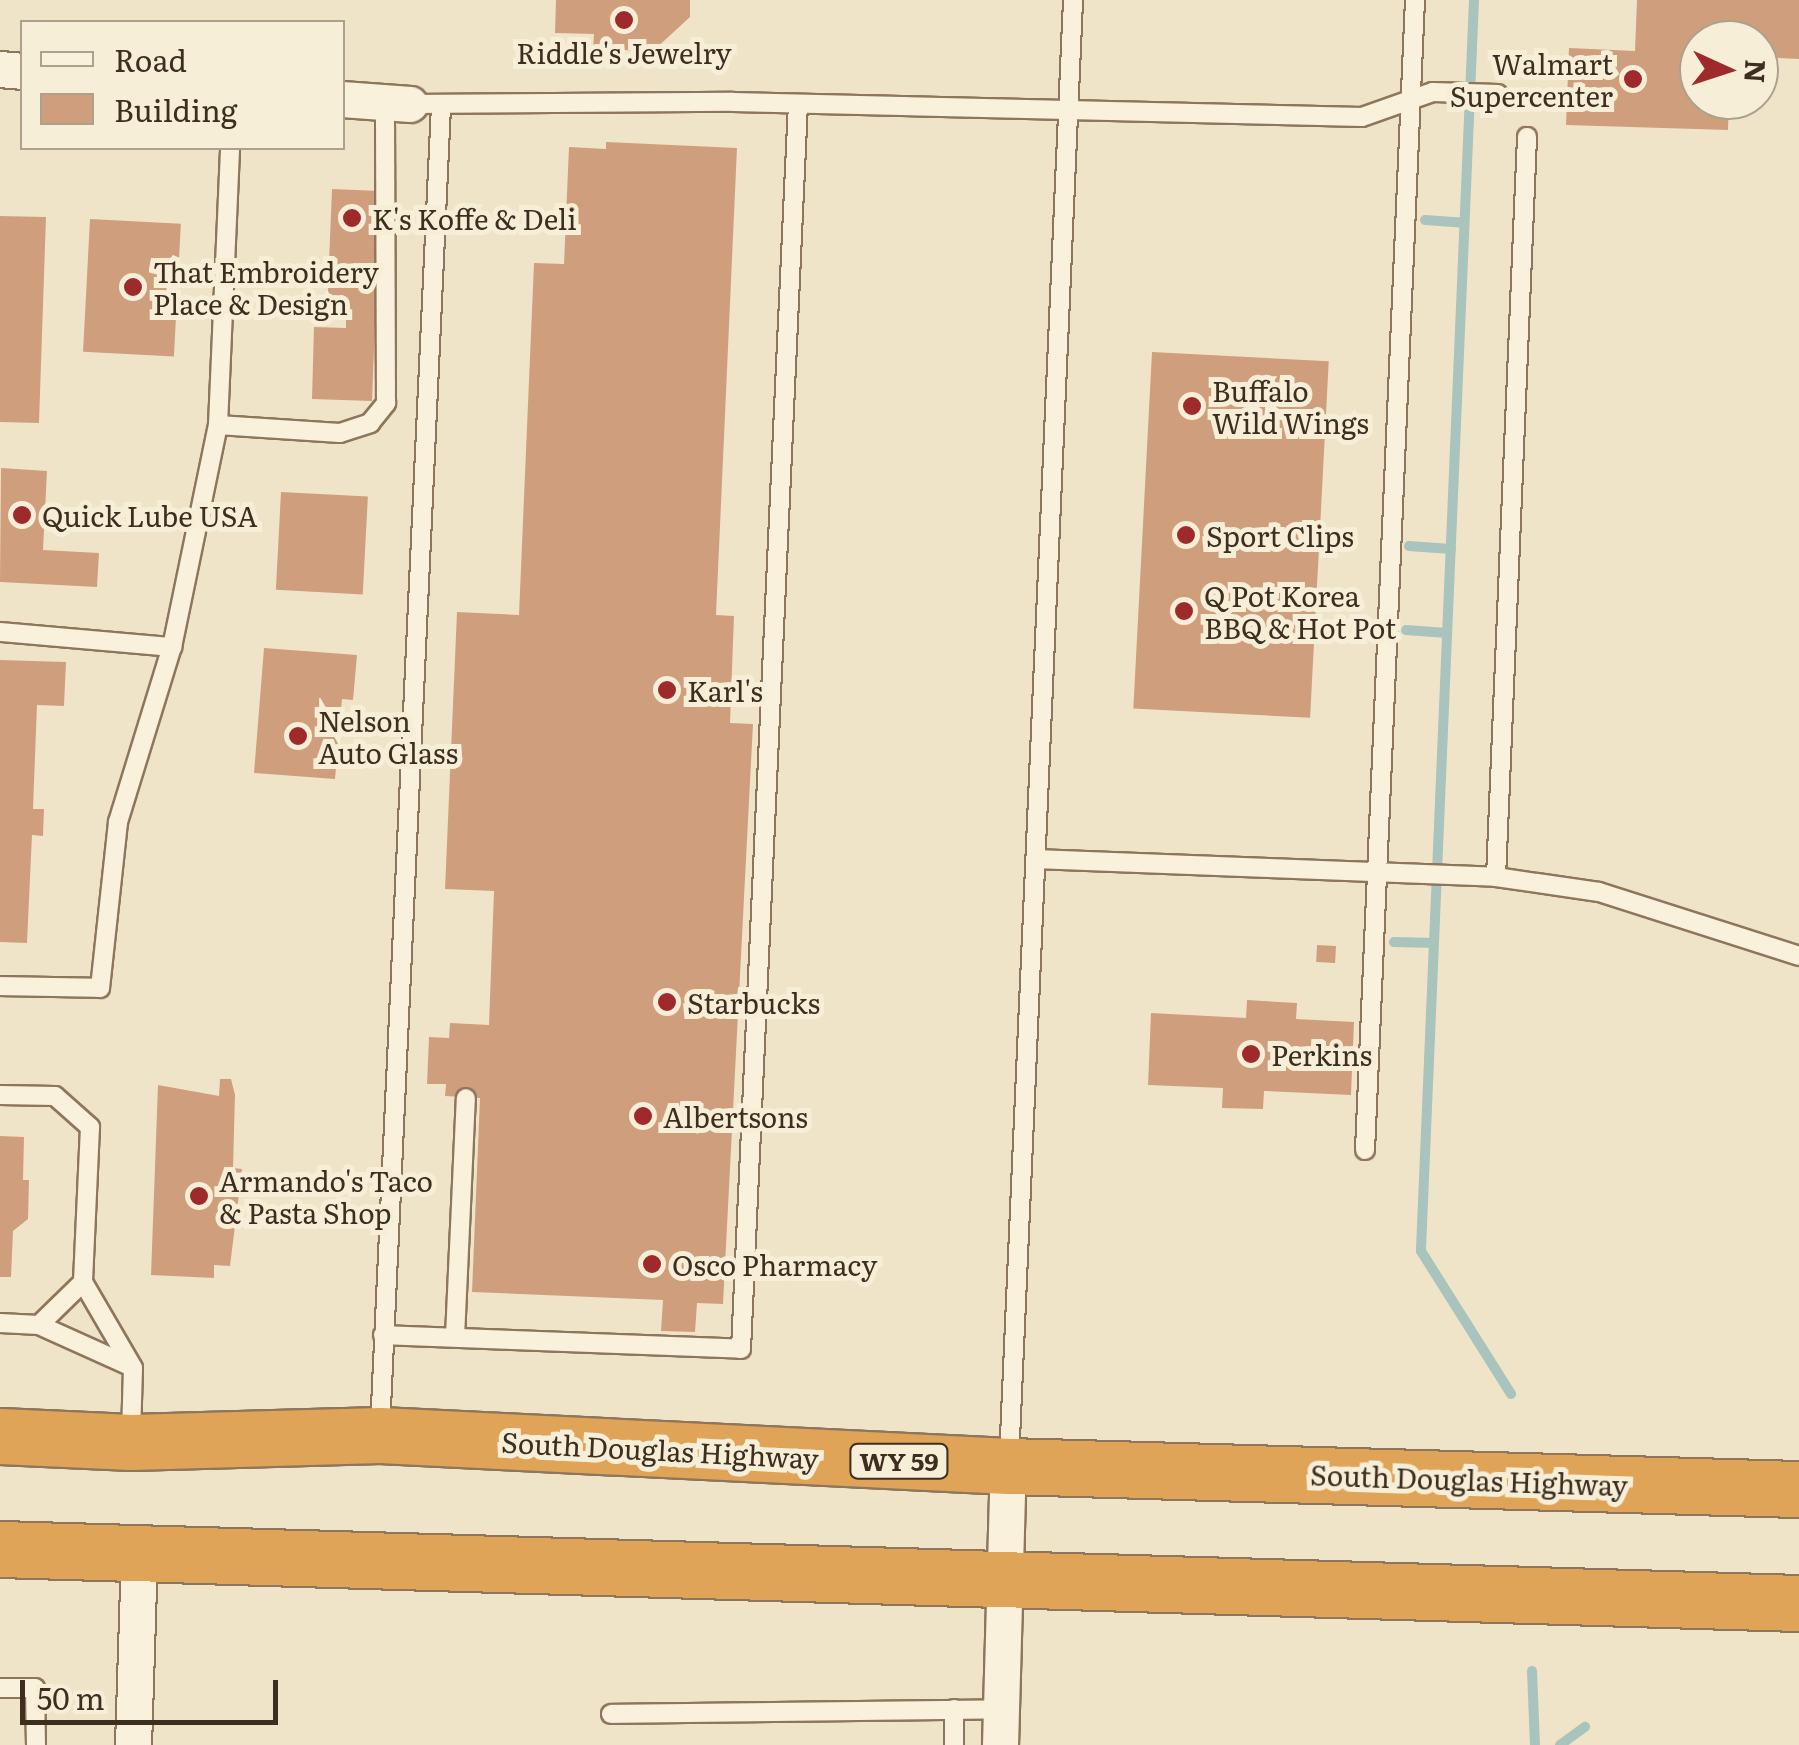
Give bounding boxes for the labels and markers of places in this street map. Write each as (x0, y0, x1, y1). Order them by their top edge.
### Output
marker: Riddle's Jewelry (613, 9, 635, 31)
place label: Riddle's Jewelry (516, 35, 732, 69)
place label: Walmart Supercenter (1450, 46, 1613, 112)
marker: Walmart Supercenter (1622, 68, 1644, 90)
place label: K's Koffe & Deli (372, 201, 577, 235)
marker: K's Koffe & Deli (341, 207, 363, 229)
place label: That Embroidery Place & Design (153, 254, 379, 320)
marker: That Embroidery Place & Design (122, 276, 144, 298)
place label: Buffalo Wild Wings (1212, 373, 1369, 439)
marker: Buffalo Wild Wings (1181, 395, 1203, 417)
place label: Quick Lube USA (42, 498, 258, 532)
marker: Quick Lube USA (11, 504, 33, 526)
place label: Sport Clips (1206, 518, 1354, 552)
marker: Sport Clips (1175, 524, 1197, 546)
place label: Q Pot Korea BBQ & Hot Pot (1204, 578, 1396, 644)
marker: Q Pot Korea BBQ & Hot Pot (1173, 600, 1195, 622)
place label: Karl's (687, 673, 763, 707)
marker: Karl's (656, 679, 678, 701)
place label: Nelson Auto Glass (318, 703, 458, 769)
marker: Nelson Auto Glass (287, 725, 309, 747)
place label: Starbucks (687, 985, 820, 1019)
marker: Starbucks (656, 991, 678, 1013)
place label: Perkins (1271, 1037, 1372, 1071)
marker: Perkins (1240, 1043, 1262, 1065)
place label: Albertsons (663, 1099, 808, 1133)
marker: Albertsons (632, 1105, 654, 1127)
place label: Armando's Taco & Pasta Shop (219, 1163, 433, 1229)
marker: Armando's Taco & Pasta Shop (188, 1185, 210, 1207)
place label: Osco Pharmacy (672, 1247, 877, 1281)
marker: Osco Pharmacy (641, 1253, 663, 1275)

